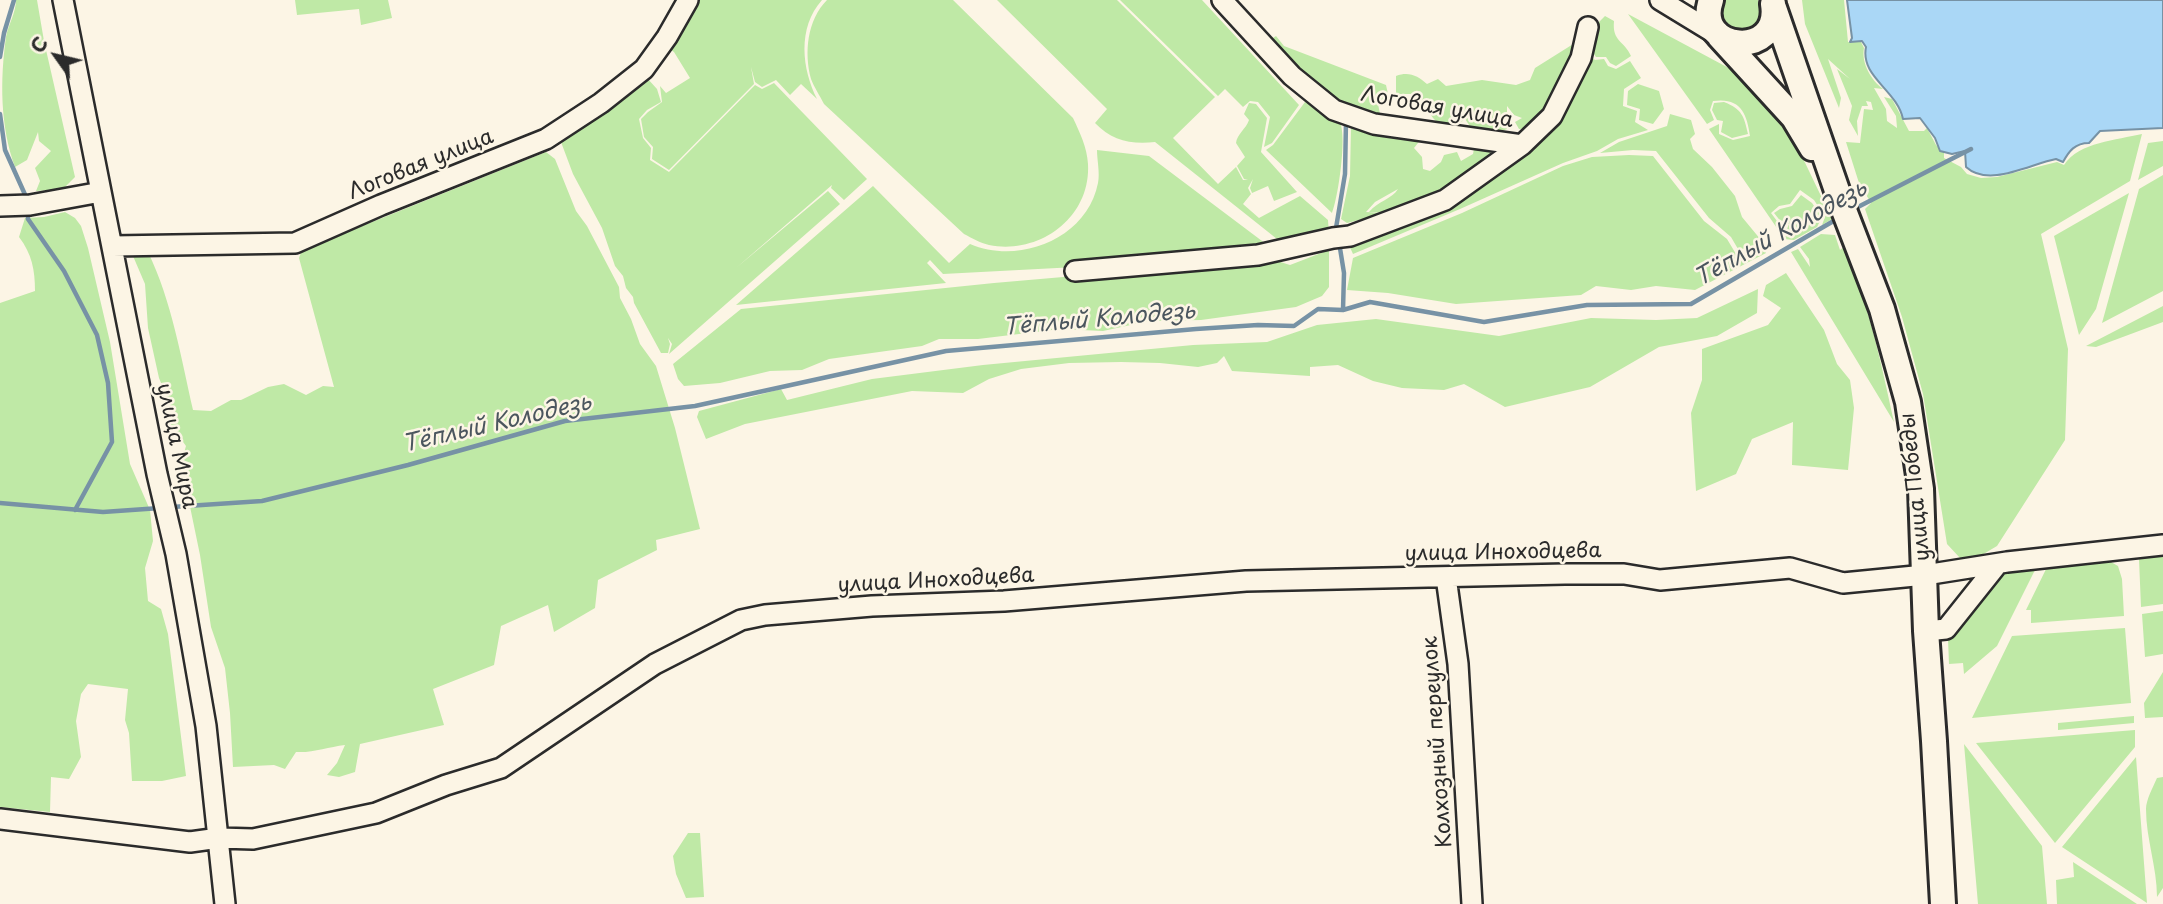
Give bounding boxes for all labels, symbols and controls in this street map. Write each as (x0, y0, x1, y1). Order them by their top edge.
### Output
north arrow (21, 21, 91, 91)
text: С (23, 31, 54, 58)
street label: Логовая улица (1359, 82, 1515, 134)
street label: Логовая улица (345, 124, 497, 206)
water label: Тёплый Колодезь (1690, 175, 1872, 293)
water label: Тёплый Колодезь (1002, 298, 1196, 342)
street label: улица Мира (150, 381, 202, 511)
water label: Тёплый Колодезь (400, 389, 594, 459)
street label: улица Победы (1896, 412, 1936, 562)
street label: улица Иноходцева (1404, 539, 1602, 567)
street label: улица Иноходцева (837, 563, 1035, 599)
street label: Колхозный переулок (1418, 635, 1458, 849)

